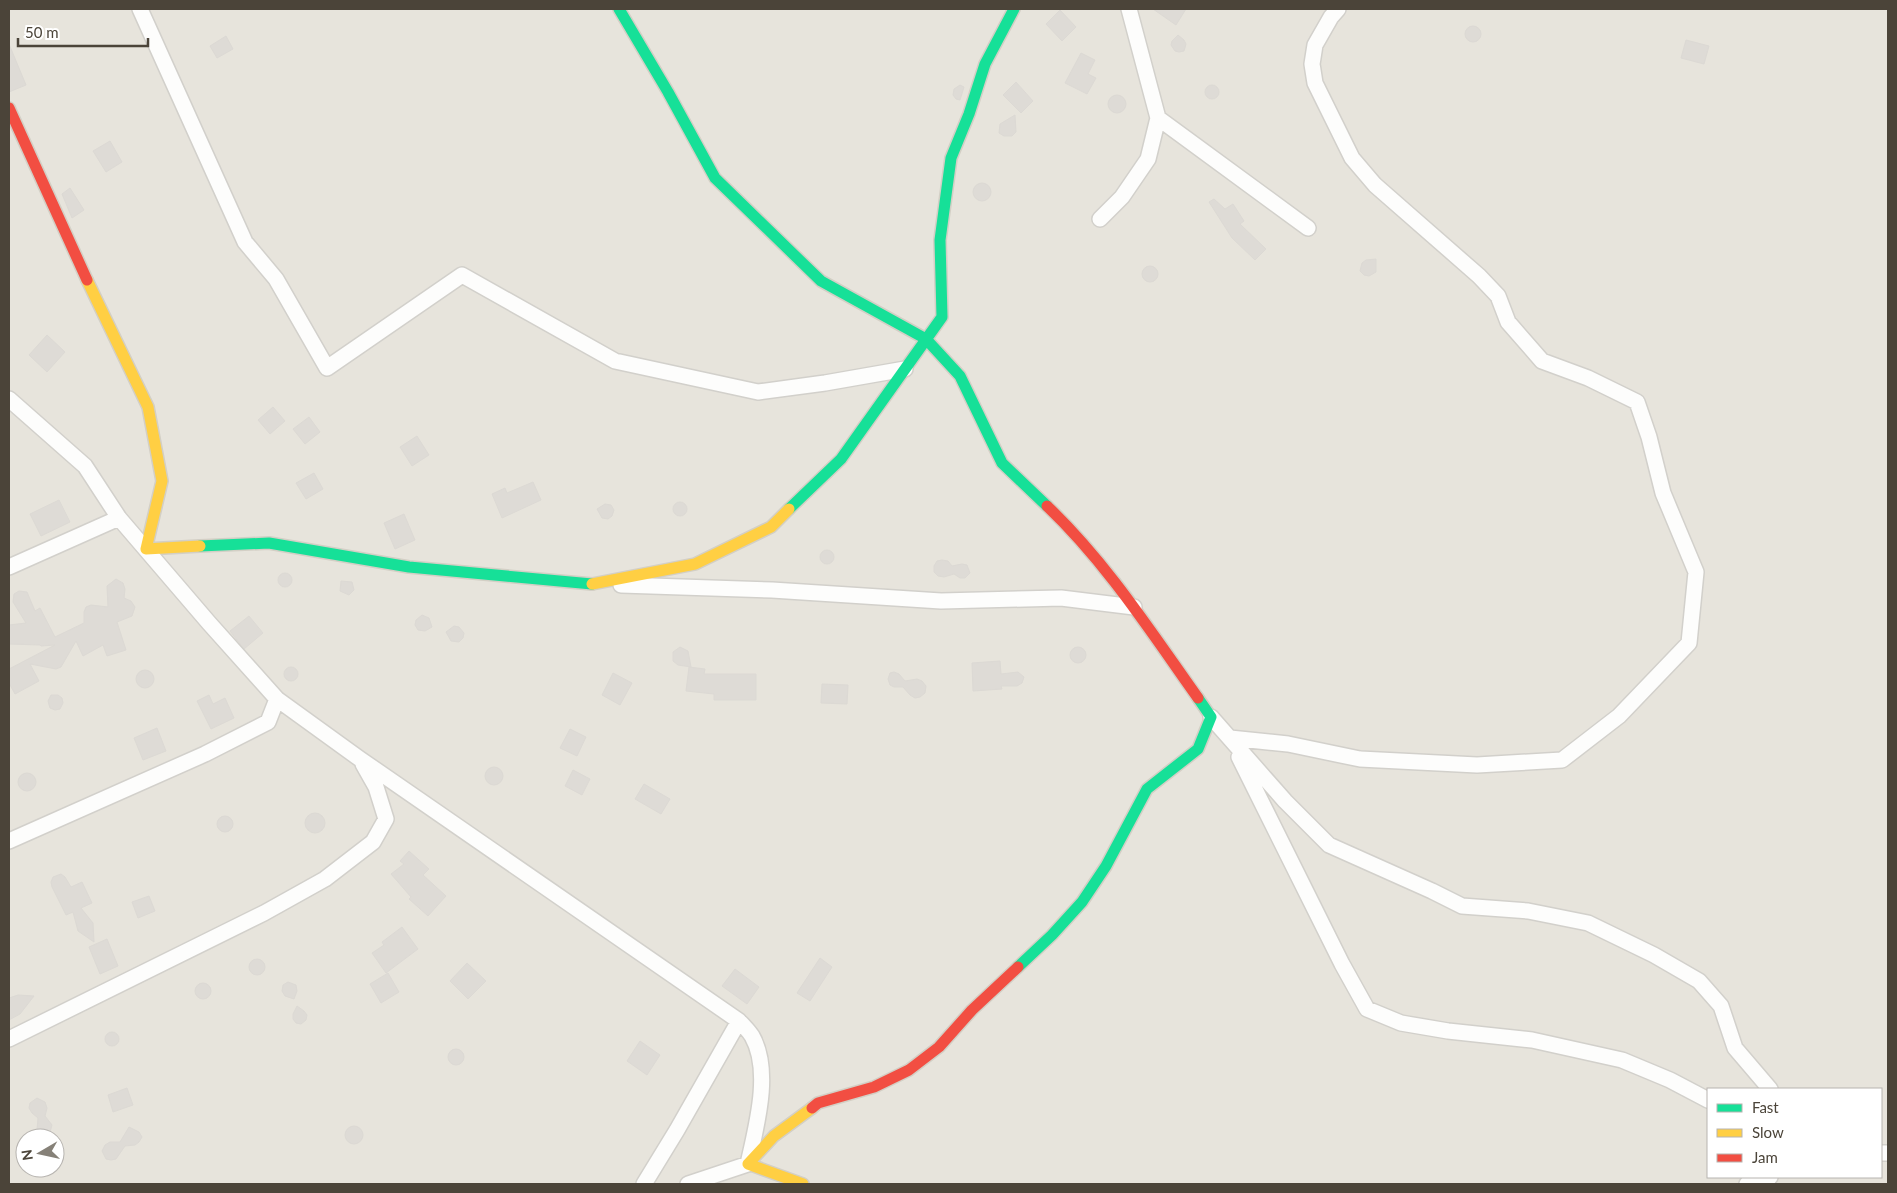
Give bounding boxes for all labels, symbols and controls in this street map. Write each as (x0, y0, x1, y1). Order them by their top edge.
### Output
scale bar (18, 15, 148, 47)
text: 50 m (25, 23, 59, 41)
legend (1707, 1088, 1882, 1178)
text: Fast (1752, 1098, 1779, 1116)
text: Slow (1752, 1123, 1784, 1141)
north arrow (15, 1128, 65, 1178)
text: N (17, 1148, 36, 1162)
text: Jam (1752, 1148, 1778, 1166)

